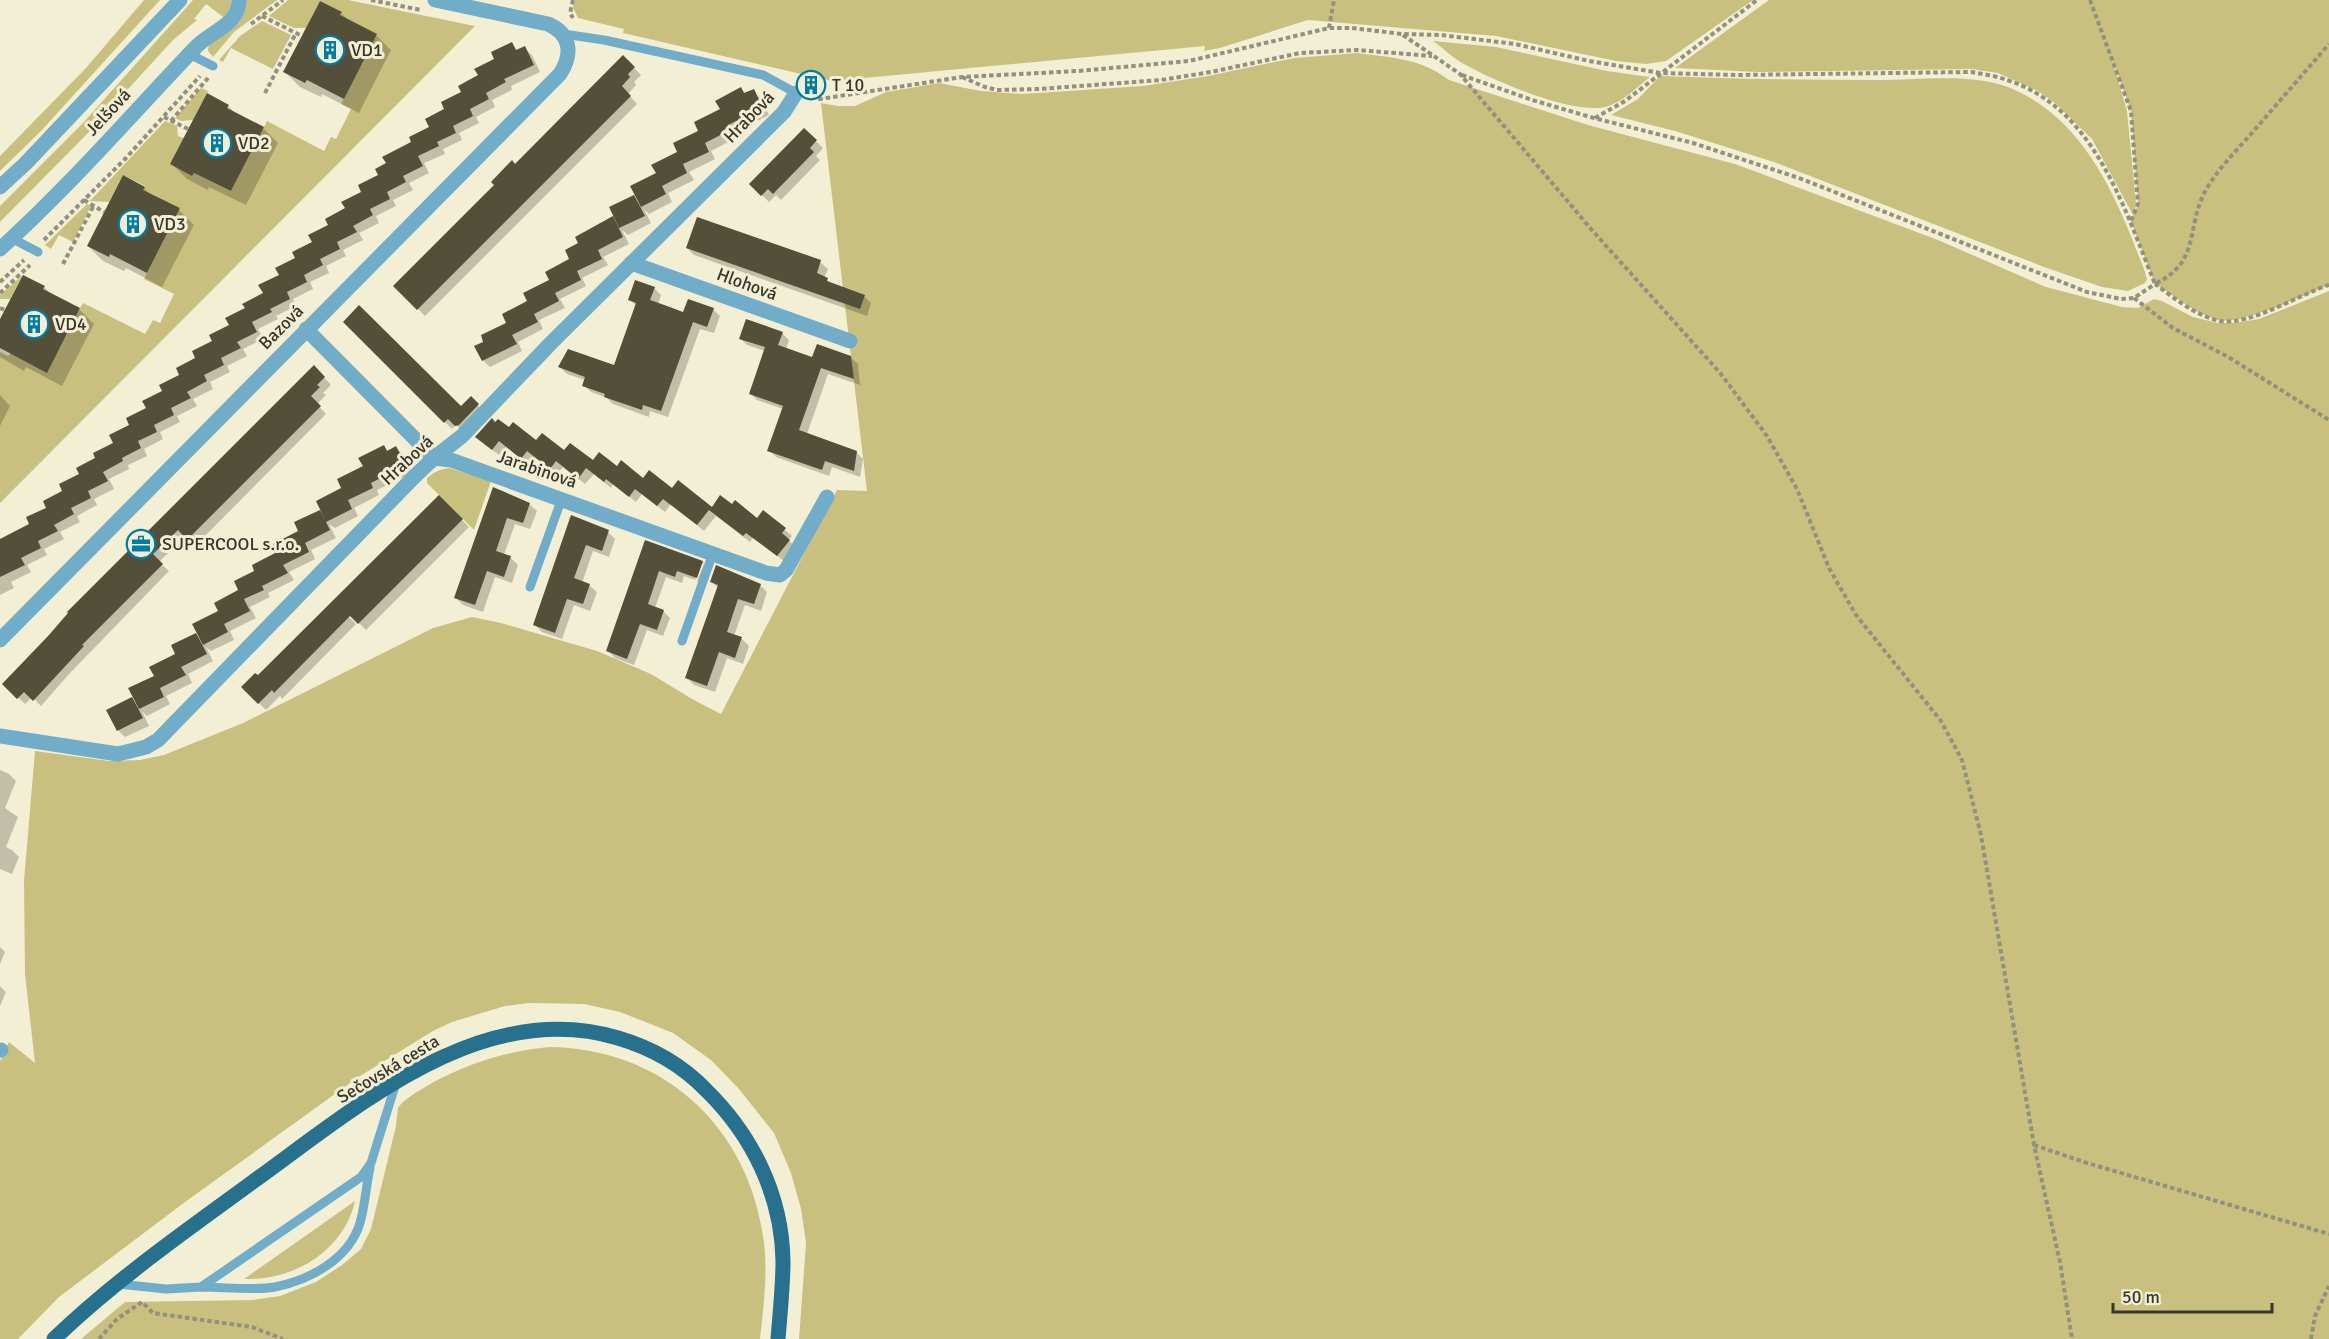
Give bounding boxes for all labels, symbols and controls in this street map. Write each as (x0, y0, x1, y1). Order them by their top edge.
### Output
building icon: VD1 (314, 34, 346, 66)
place label: VD1 (351, 39, 383, 61)
building icon: T 10 (795, 69, 827, 101)
place label: T 10 (832, 74, 864, 96)
street label: Jelšová (81, 84, 135, 140)
street label: Hrabová (719, 86, 779, 148)
building icon: VD2 (201, 127, 233, 159)
place label: VD2 (238, 132, 270, 154)
building icon: VD3 (117, 208, 149, 240)
place label: VD3 (154, 213, 186, 235)
street label: Hlohová (714, 263, 780, 305)
street label: Bazová (254, 300, 308, 354)
building icon: VD4 (18, 308, 50, 340)
place label: VD4 (55, 313, 87, 335)
street label: Hrabová (376, 430, 438, 490)
street label: Jarabinová (494, 445, 580, 493)
office icon: SUPERCOOL s.r.o. (125, 528, 157, 560)
place label: SUPERCOOL s.r.o. (162, 533, 299, 555)
street label: Sečovská cesta (333, 1030, 443, 1108)
scale bar (2113, 1276, 2272, 1314)
text: 50 m (2122, 1286, 2160, 1308)

